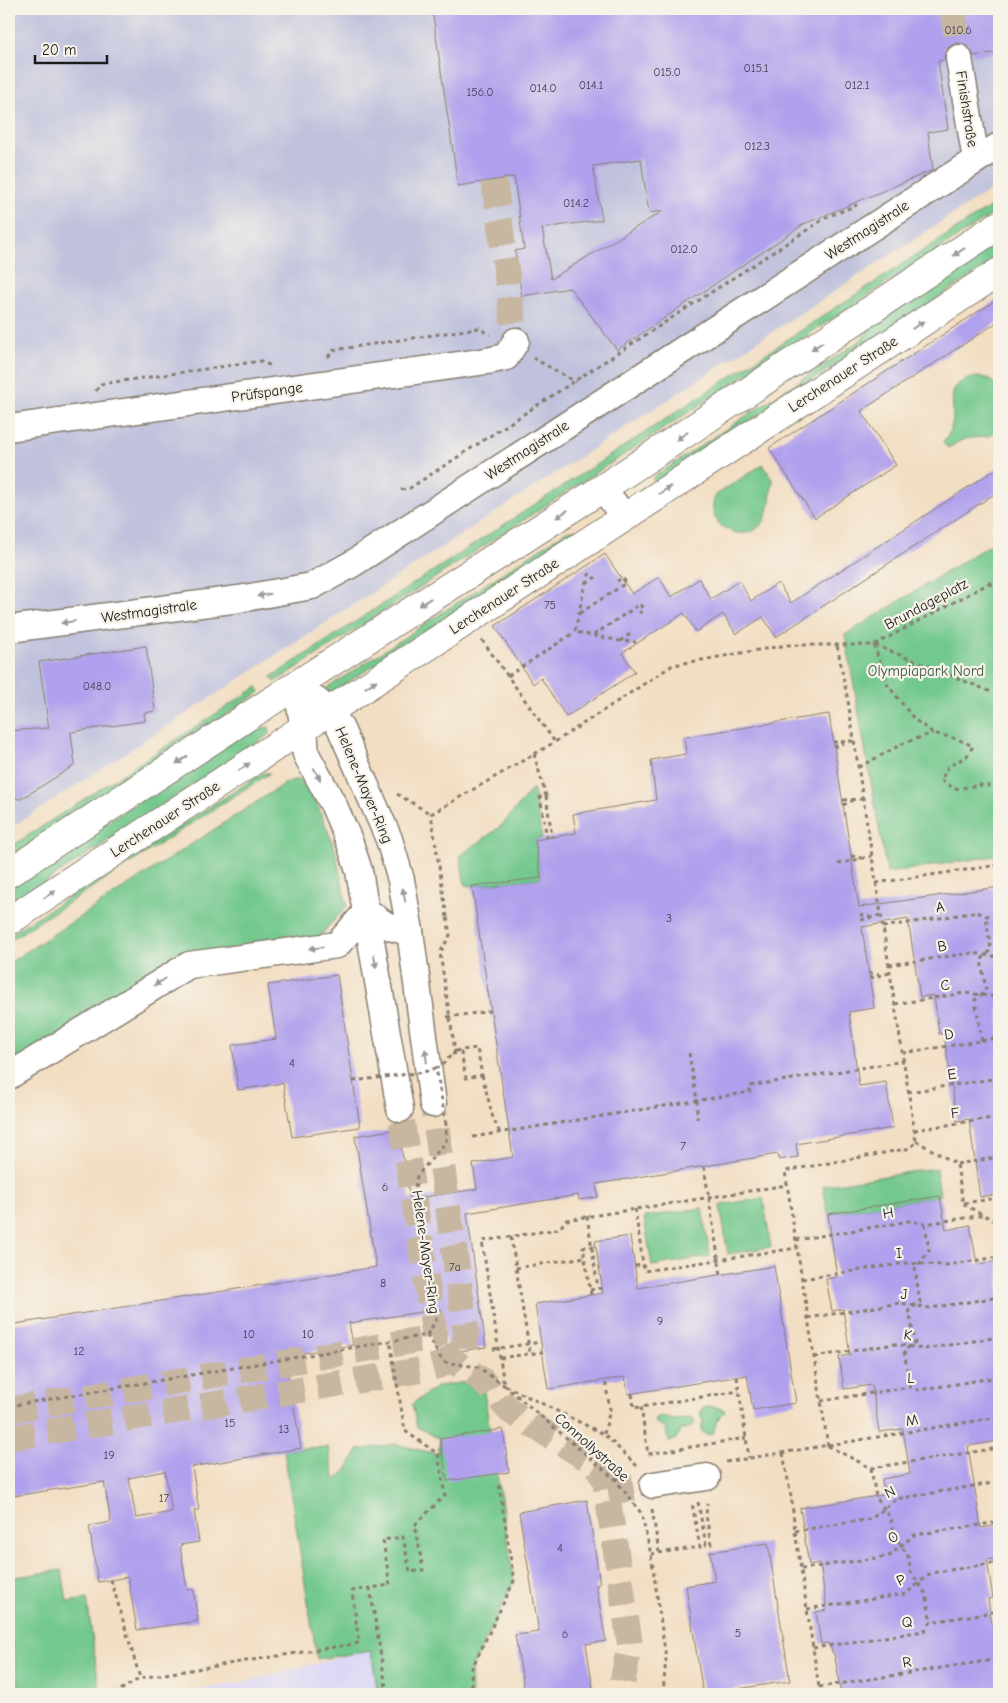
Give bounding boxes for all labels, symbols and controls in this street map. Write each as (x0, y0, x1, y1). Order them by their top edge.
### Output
house number: 010.6 (944, 23, 972, 37)
scale bar (35, 32, 108, 64)
text: 20 m (42, 41, 76, 59)
house number: 015.1 (743, 61, 769, 75)
house number: 015.0 (653, 65, 681, 79)
street label: Finishstraße (952, 69, 982, 149)
house number: 014.1 (579, 78, 603, 92)
house number: 012.1 (845, 78, 870, 92)
house number: 014.0 (530, 81, 557, 95)
house number: 156.0 (467, 85, 493, 99)
house number: 012.3 (744, 139, 770, 153)
house number: 014.2 (563, 196, 589, 210)
street label: Westmagistrale (822, 196, 913, 264)
house number: 012.0 (670, 242, 698, 256)
one-way arrow (952, 247, 965, 257)
one-way arrow (912, 320, 925, 330)
street label: Lerchenauer Straße (785, 332, 901, 416)
one-way arrow (810, 341, 824, 351)
street label: Prüfspange (230, 378, 304, 406)
street label: Westmagistrale (482, 416, 573, 484)
one-way arrow (675, 431, 688, 441)
one-way arrow (658, 485, 671, 495)
one-way arrow (556, 510, 569, 519)
street label: Lerchenauer Straße (446, 554, 562, 638)
street label: Brundageplatz (881, 574, 971, 634)
one-way arrow (255, 591, 271, 599)
street label: Westmagistrale (100, 595, 198, 627)
one-way arrow (419, 597, 432, 607)
house number: 75 (544, 598, 556, 612)
one-way arrow (60, 618, 76, 626)
park label: Olympiapark Nord (868, 662, 984, 680)
house number: 048.0 (83, 679, 111, 693)
one-way arrow (364, 679, 378, 689)
street label: Helene-Mayer-Ring (331, 724, 397, 846)
one-way arrow (176, 755, 189, 765)
one-way arrow (238, 762, 251, 772)
one-way arrow (312, 767, 321, 780)
street label: Lerchenauer Straße (107, 777, 223, 861)
one-way arrow (399, 886, 407, 902)
one-way arrow (43, 889, 56, 899)
street label: A (934, 897, 946, 917)
house number: 3 (666, 911, 672, 925)
street label: B (936, 936, 948, 956)
one-way arrow (308, 944, 324, 952)
one-way arrow (372, 953, 380, 969)
street label: C (939, 975, 951, 995)
one-way arrow (153, 978, 167, 987)
street label: D (943, 1024, 955, 1044)
one-way arrow (422, 1047, 430, 1063)
house number: 4 (289, 1056, 295, 1070)
street label: E (946, 1064, 958, 1084)
street label: F (949, 1103, 961, 1123)
house number: 7 (680, 1139, 686, 1153)
house number: 6 (382, 1180, 388, 1194)
street label: Helene-Mayer-Ring (408, 1189, 444, 1315)
street label: H (881, 1203, 895, 1223)
street label: I (895, 1244, 903, 1262)
house number: 7a (449, 1260, 461, 1274)
house number: 8 (380, 1276, 386, 1290)
street label: J (900, 1285, 908, 1303)
house number: 9 (657, 1314, 663, 1328)
street label: K (902, 1325, 914, 1345)
house number: 10 (243, 1327, 255, 1341)
house number: 10 (302, 1327, 314, 1341)
house number: 12 (73, 1344, 85, 1358)
street label: L (907, 1369, 916, 1387)
street label: Connollystraße (551, 1409, 633, 1486)
street label: M (904, 1410, 920, 1430)
house number: 15 (224, 1416, 236, 1430)
house number: 13 (279, 1422, 289, 1436)
house number: 19 (103, 1448, 115, 1462)
street label: N (882, 1482, 898, 1502)
house number: 17 (159, 1491, 170, 1505)
street label: O (884, 1527, 902, 1547)
house number: 4 (557, 1541, 563, 1555)
street label: P (893, 1570, 909, 1590)
street label: Q (900, 1612, 914, 1632)
house number: 5 (735, 1626, 741, 1640)
house number: 6 (562, 1627, 568, 1641)
street label: R (901, 1652, 913, 1672)

